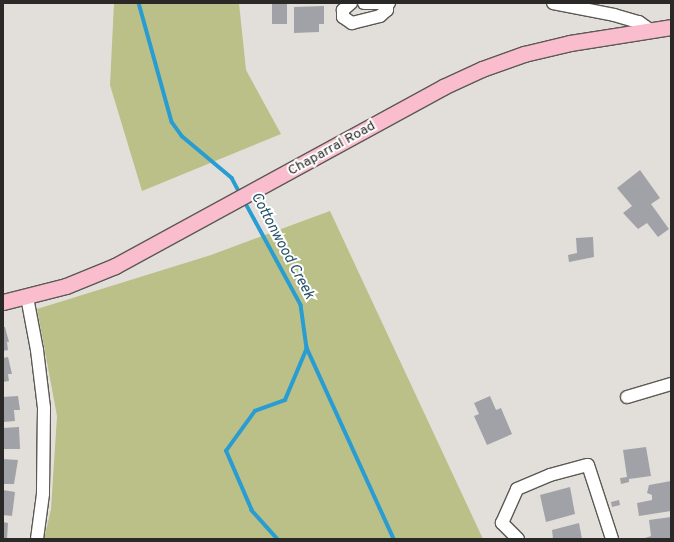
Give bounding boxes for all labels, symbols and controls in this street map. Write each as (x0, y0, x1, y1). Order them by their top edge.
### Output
street label: Chaparral Road (285, 118, 379, 180)
water label: Cottonwood Creek (246, 190, 318, 302)

